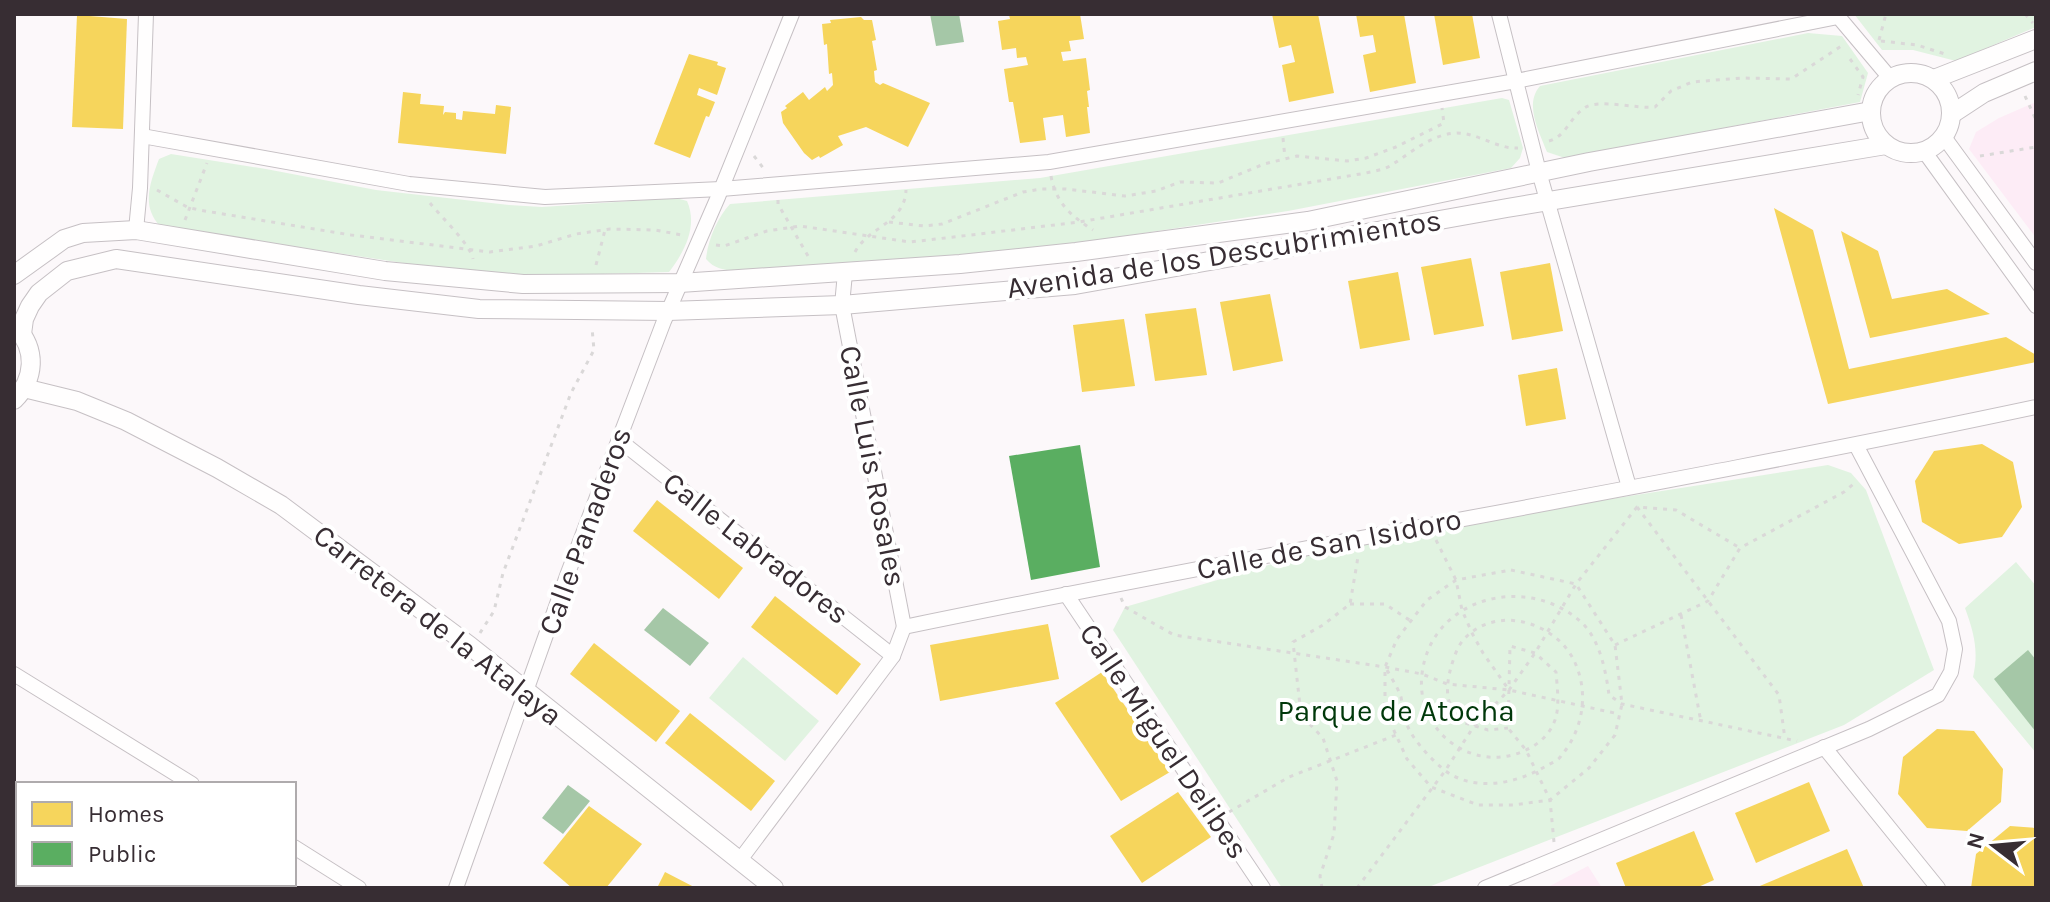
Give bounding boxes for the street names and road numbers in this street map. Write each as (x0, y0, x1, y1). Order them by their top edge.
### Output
street label: Avenida de los Descubrimientos (1004, 202, 1444, 306)
street label: Calle Luis Rosales (832, 342, 914, 590)
street label: Calle Panaderos (531, 422, 639, 640)
street label: Calle Labradores (656, 464, 856, 632)
street label: Calle de San Isidoro (1194, 501, 1464, 587)
street label: Carretera de la Atalaya (306, 517, 570, 733)
street label: Calle Miguel Delibes (1072, 616, 1256, 866)

